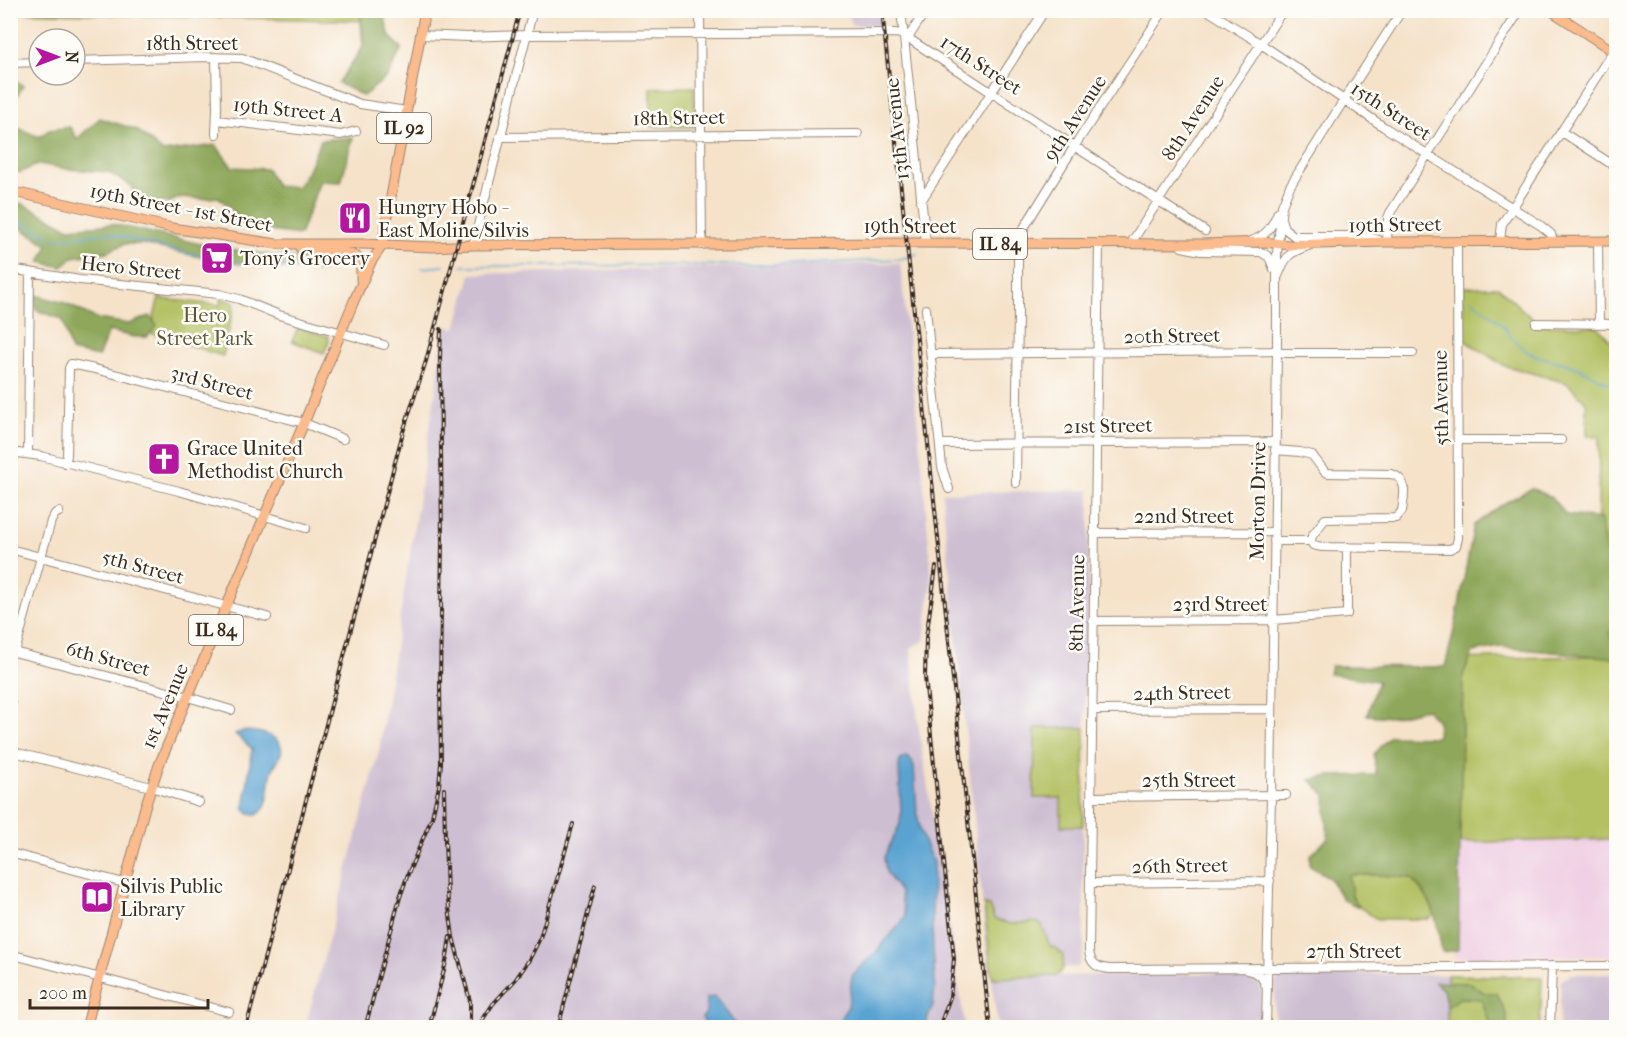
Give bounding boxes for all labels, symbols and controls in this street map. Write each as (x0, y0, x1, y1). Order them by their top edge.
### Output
north arrow (27, 27, 87, 87)
street label: 17th Street (936, 30, 1026, 100)
street label: 18th Street (146, 32, 238, 55)
text: N (62, 51, 81, 64)
street label: 9th Avenue (1039, 71, 1111, 165)
street label: 8th Avenue (1157, 71, 1229, 165)
street label: 13th Avenue (880, 77, 914, 181)
street label: 15th Street (1347, 77, 1435, 145)
street label: 19th Street A (232, 93, 345, 127)
street label: 18th Street (632, 106, 726, 130)
road number: IL 92 (377, 113, 431, 143)
street label: 19th Street - 1st Street (88, 179, 274, 237)
place label: Hungry Hobo - East Moline/Silvis (378, 196, 529, 242)
restaurant icon: Hungry Hobo - East Moline/Silvis (337, 200, 373, 236)
street label: 19th Street (1348, 213, 1442, 237)
street label: 19th Street (863, 215, 957, 238)
road number: IL 84 (973, 229, 1027, 259)
supermarket icon: Tony's Grocery (199, 240, 235, 276)
place label: Tony's Grocery (240, 247, 371, 270)
street label: Hero Street (80, 251, 182, 285)
park label: Hero Street Park (157, 304, 254, 350)
street label: 20th Street (1123, 324, 1221, 348)
street label: 5th Avenue (1429, 350, 1453, 446)
street label: 3rd Street (168, 361, 256, 405)
street label: 21st Street (1063, 414, 1153, 438)
place label: Grace United Methodist Church (187, 437, 344, 483)
church icon: Grace United Methodist Church (146, 441, 182, 477)
street label: Morton Drive (1245, 441, 1271, 560)
street label: 22nd Street (1134, 505, 1234, 528)
street label: 5th Street (99, 545, 187, 589)
street label: 8th Avenue (1065, 554, 1089, 652)
street label: 23rd Street (1173, 593, 1267, 616)
road number: IL 84 (189, 615, 243, 645)
street label: 6th Street (63, 637, 153, 681)
street label: 1st Avenue (137, 660, 193, 752)
street label: 24th Street (1133, 681, 1231, 705)
street label: 25th Street (1142, 769, 1236, 792)
street label: 26th Street (1132, 854, 1228, 878)
place label: Silvis Public Library (120, 875, 223, 921)
library icon: Silvis Public Library (79, 879, 115, 915)
street label: 27th Street (1306, 940, 1402, 963)
scale bar (30, 972, 208, 1010)
text: 200 m (39, 983, 87, 1004)

